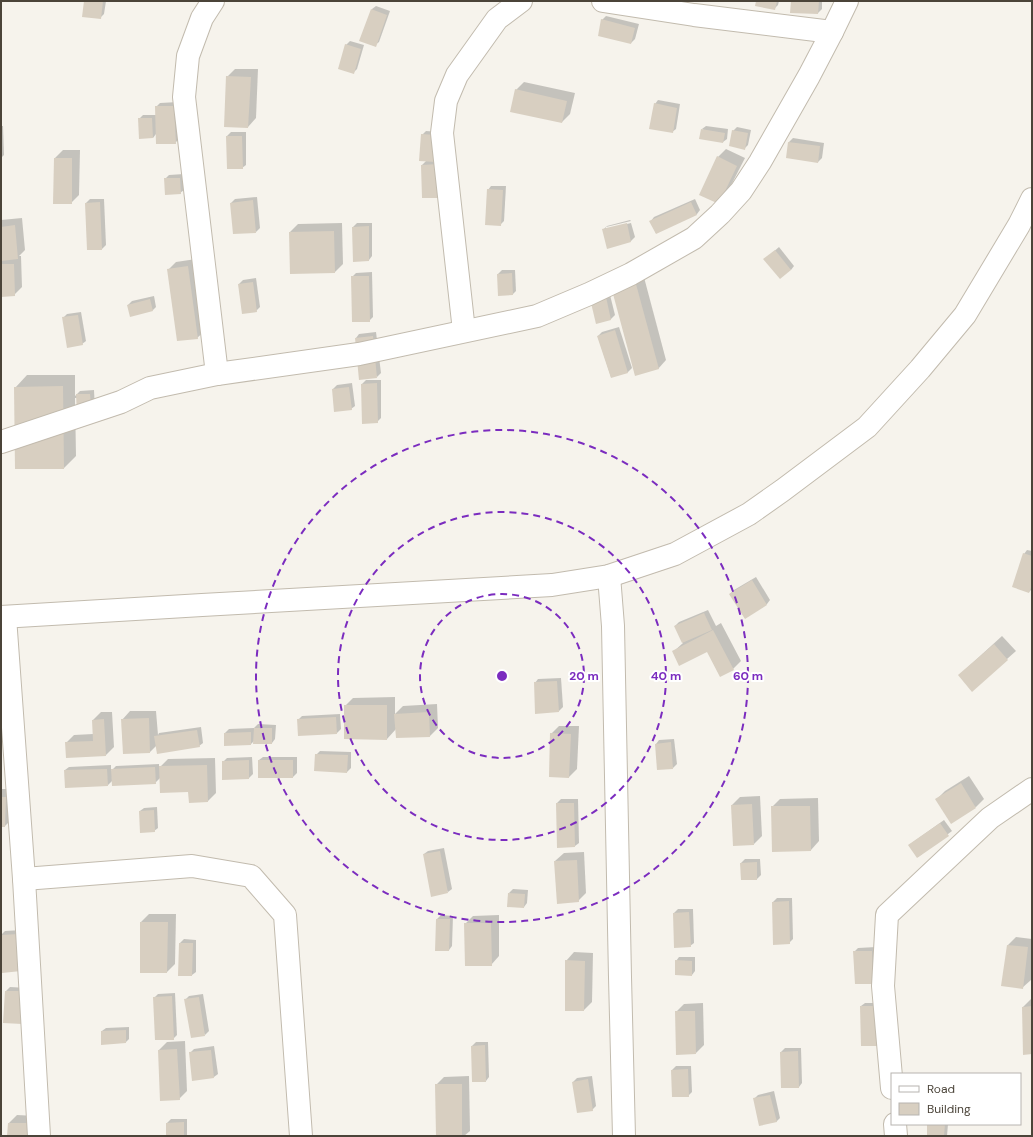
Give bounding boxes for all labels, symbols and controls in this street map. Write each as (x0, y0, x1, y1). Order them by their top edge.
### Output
text: 20 m (569, 668, 599, 684)
text: 40 m (651, 668, 681, 684)
text: 60 m (733, 668, 763, 684)
centre of rings (495, 669, 509, 683)
legend (891, 1073, 1021, 1125)
text: Road (927, 1081, 955, 1097)
text: Building (927, 1101, 971, 1117)

